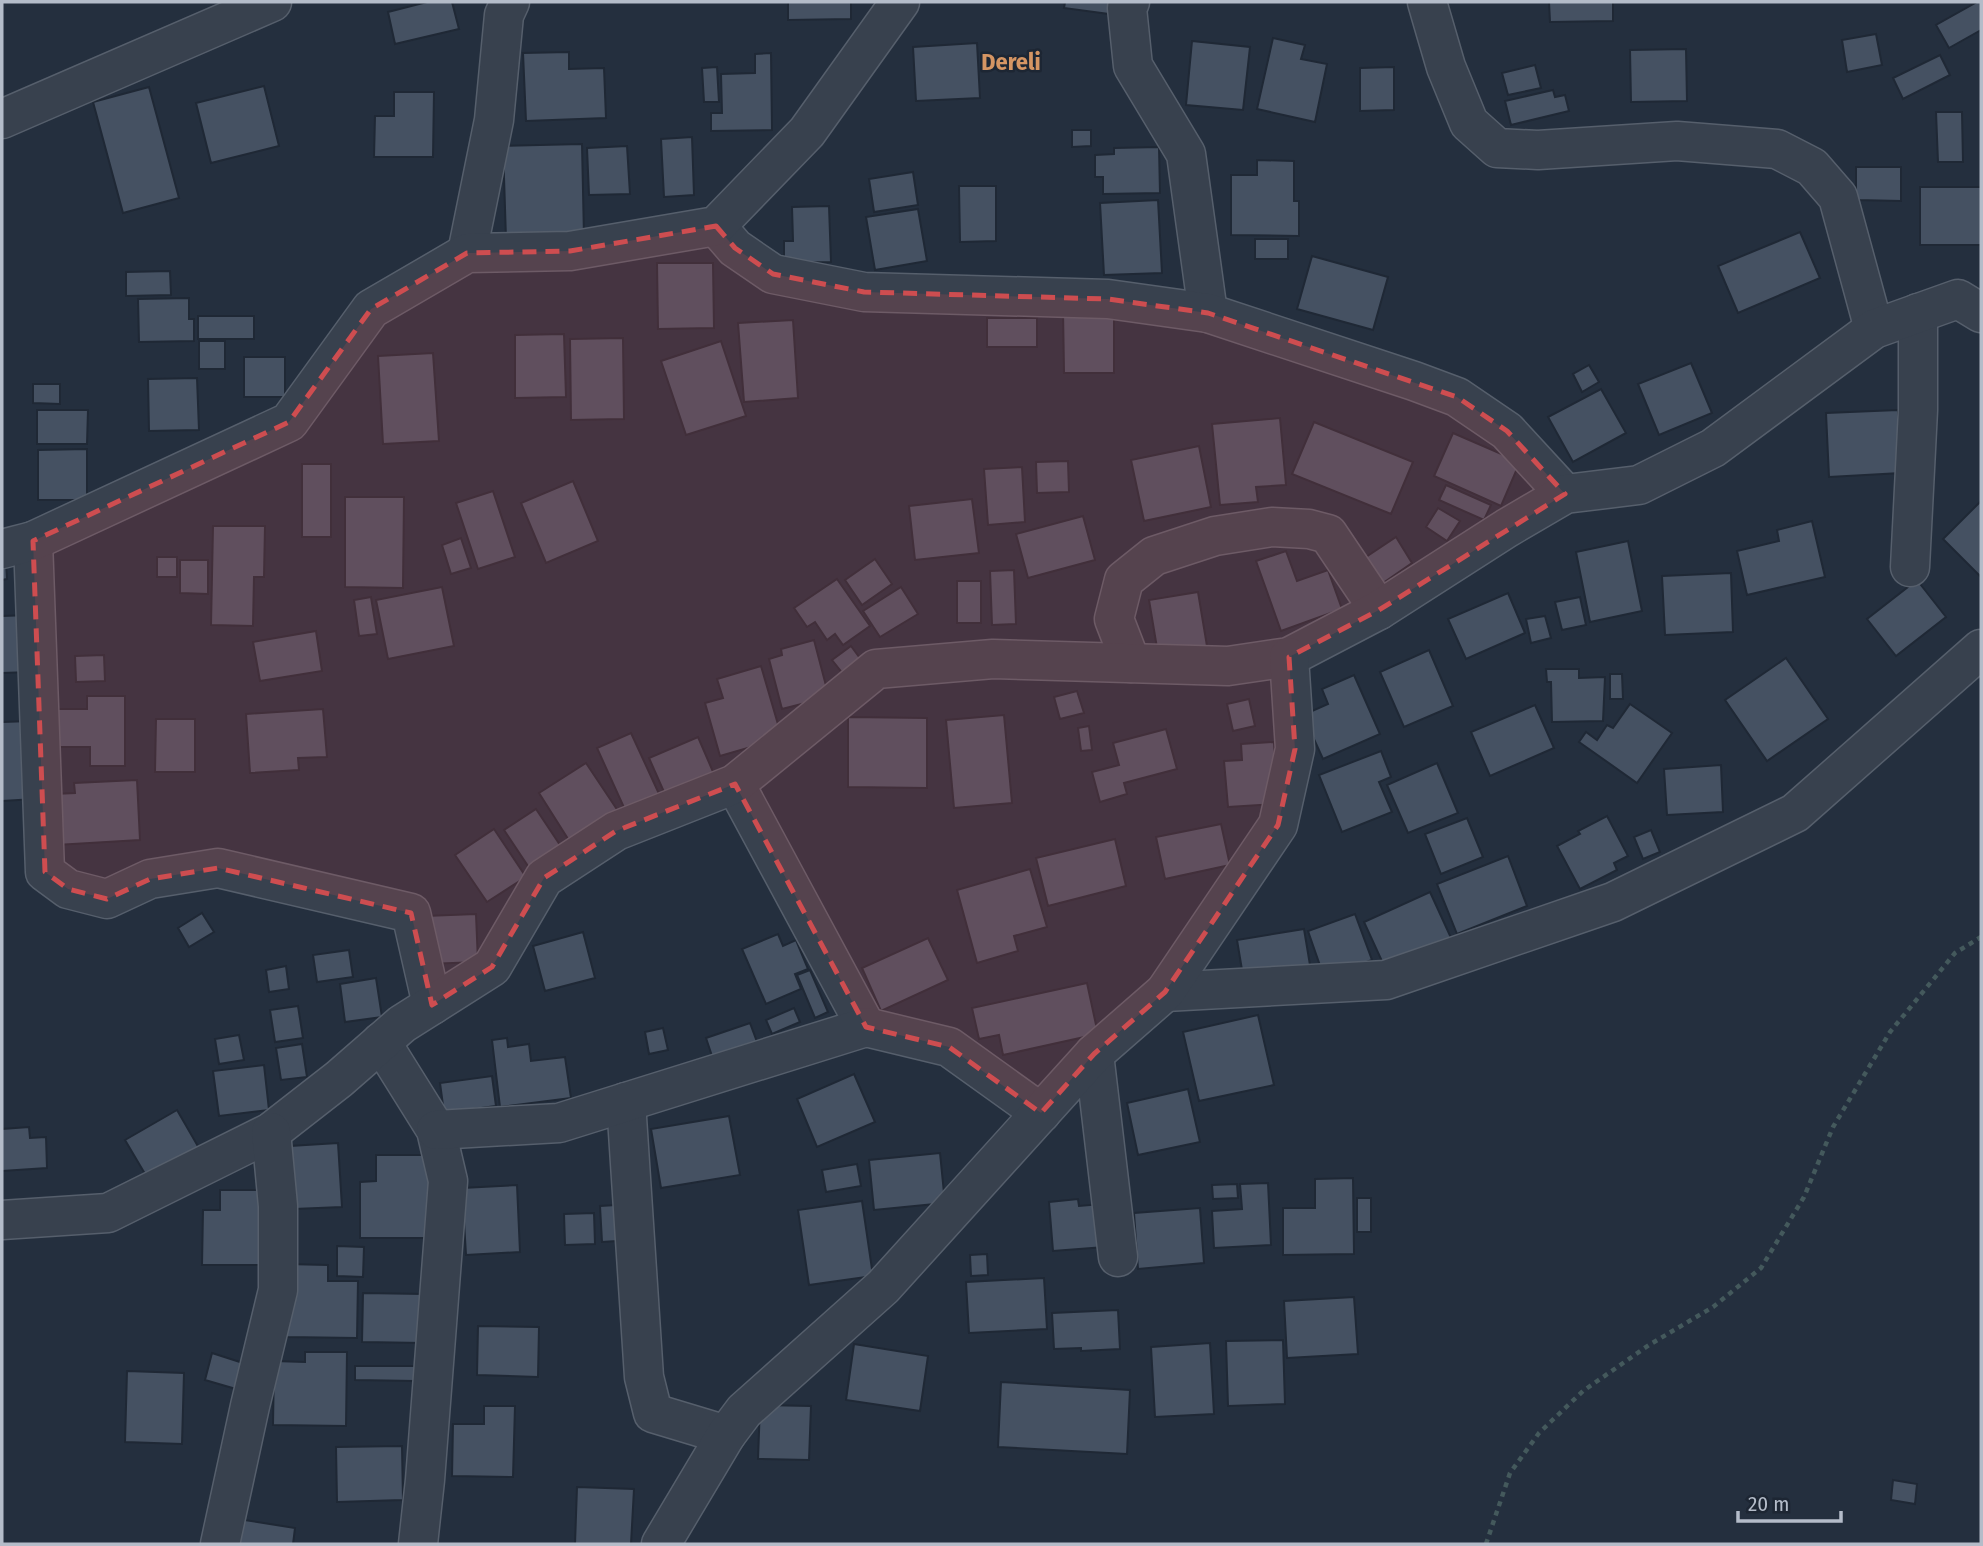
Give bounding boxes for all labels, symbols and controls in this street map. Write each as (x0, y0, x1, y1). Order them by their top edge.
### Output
district label: Dereli (981, 48, 1041, 76)
scale bar (1738, 1480, 1841, 1524)
text: 20 m (1748, 1491, 1789, 1517)

